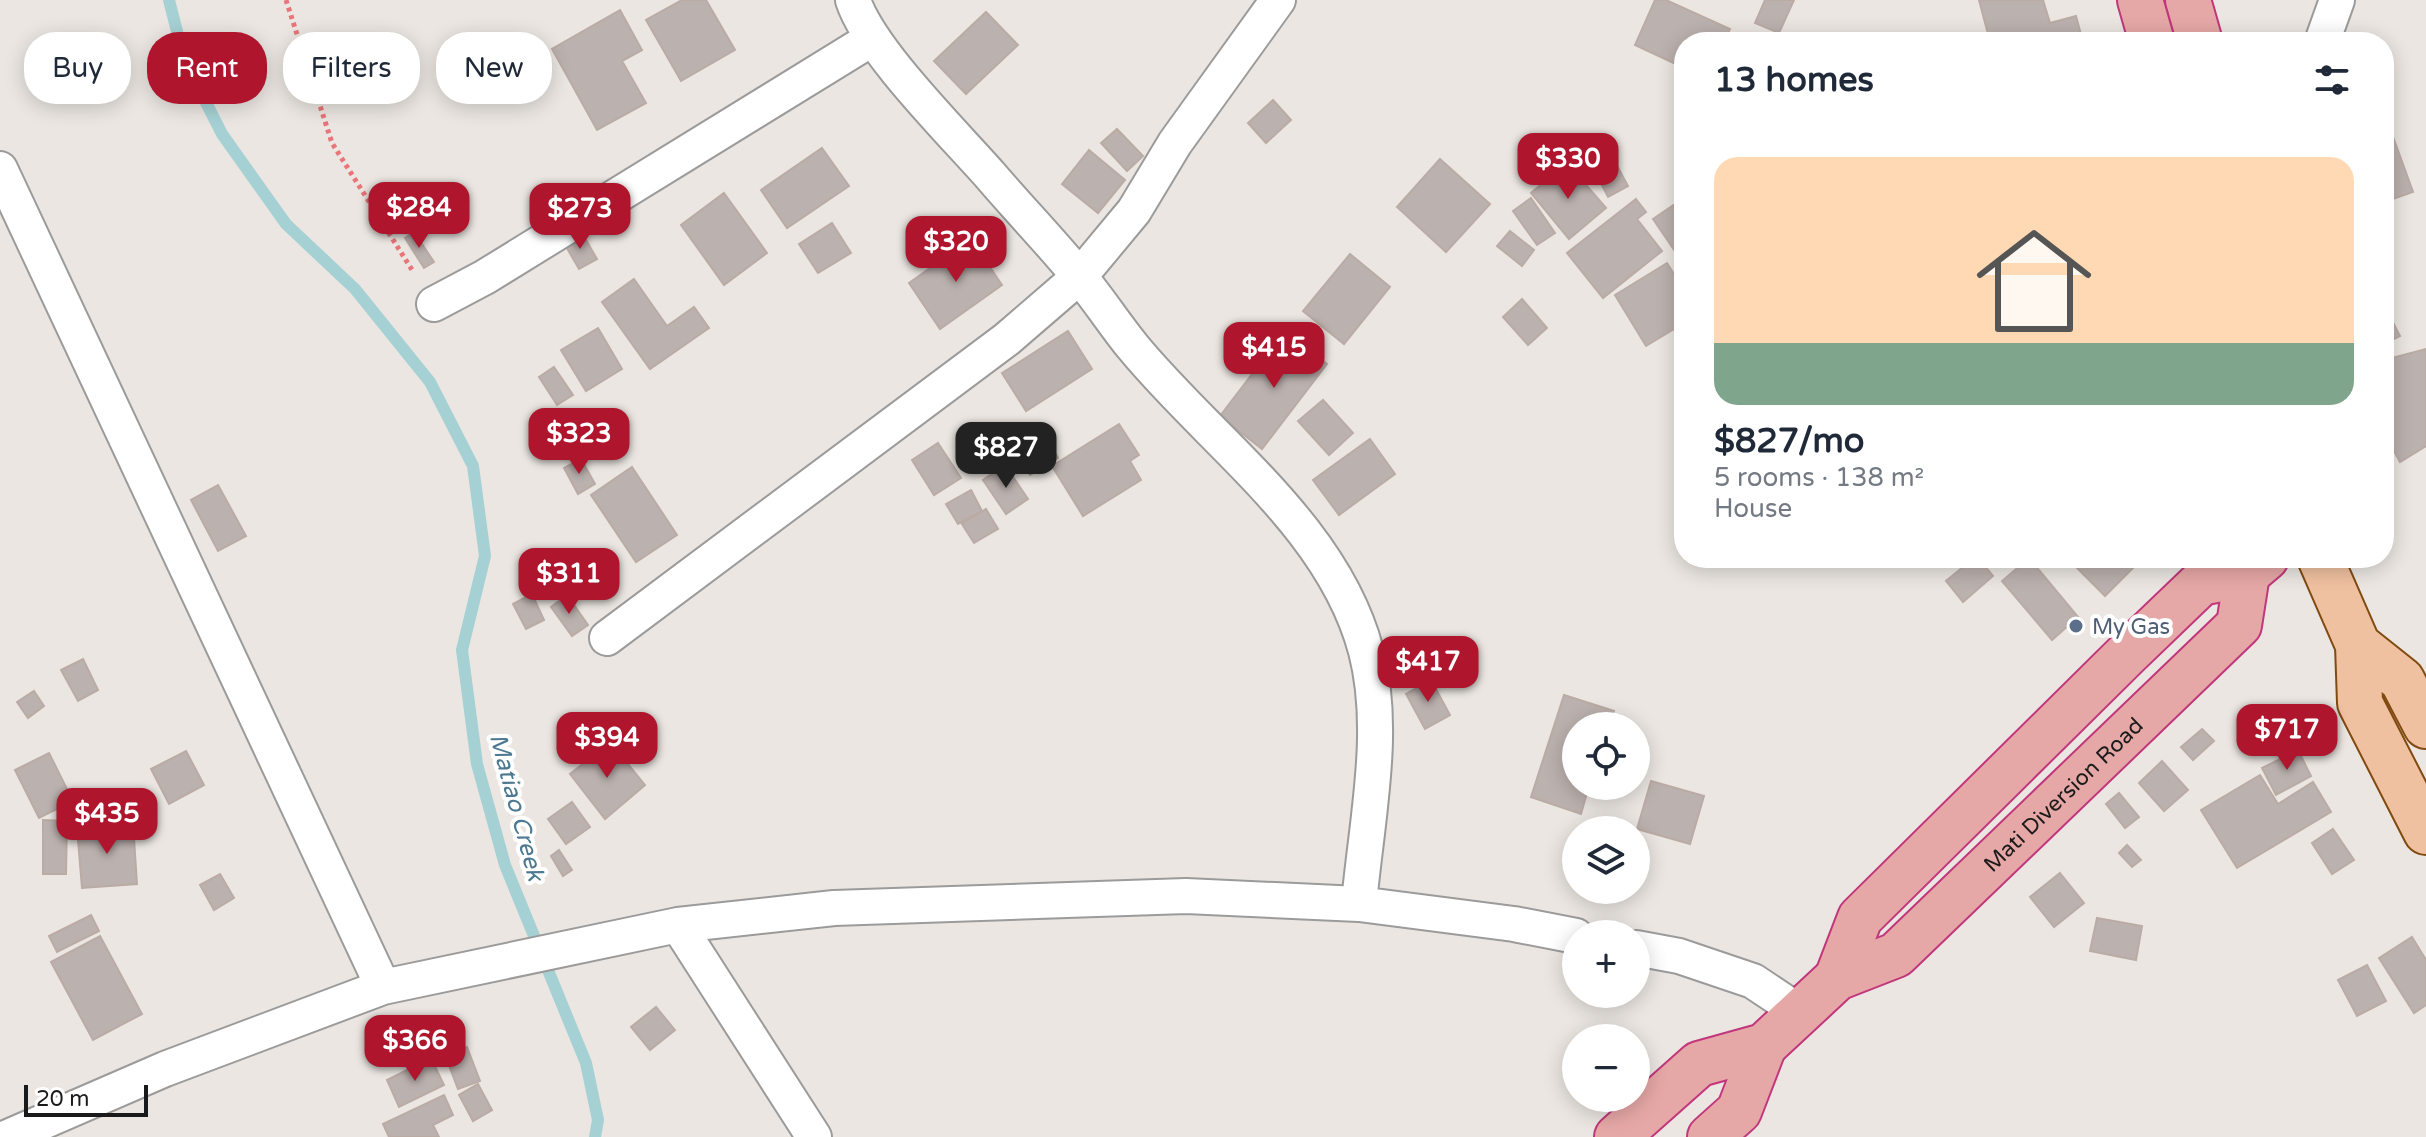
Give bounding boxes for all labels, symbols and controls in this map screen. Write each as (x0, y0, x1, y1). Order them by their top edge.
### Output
chip: Buy (24, 32, 131, 104)
chip: Rent (147, 32, 267, 104)
chip: Filters (283, 32, 420, 104)
chip: New (436, 32, 552, 104)
icon: filters (2310, 58, 2354, 102)
text: 13 homes (1714, 60, 1874, 101)
pin: $330 (1521, 133, 1615, 201)
text: $330 (1535, 143, 1601, 174)
pin: $284 (372, 182, 466, 250)
pin: $273 (533, 183, 627, 251)
text: $284 (386, 192, 452, 223)
text: $273 (547, 193, 613, 224)
icon: home (1962, 209, 2106, 353)
pin: $320 (909, 216, 1003, 284)
text: $320 (923, 226, 989, 257)
pin: $415 (1227, 322, 1321, 390)
text: $415 (1241, 332, 1307, 363)
pin: $323 (532, 408, 626, 476)
text: $323 (546, 418, 612, 449)
text: $827/mo (1714, 421, 1864, 462)
pin: $827 (959, 422, 1053, 490)
text: $827 (973, 432, 1039, 463)
text: 5 rooms · 138 m² (1714, 462, 1924, 493)
text: House (1714, 493, 1792, 524)
pin: $311 (522, 548, 616, 616)
text: $311 (536, 558, 602, 589)
place label: My Gas (2092, 614, 2170, 640)
marker: My Gas (2067, 617, 2085, 635)
pin: $417 (1381, 636, 1475, 704)
text: $417 (1395, 646, 1461, 677)
pin: $717 (2240, 704, 2334, 772)
pin: $394 (560, 712, 654, 780)
map controls (1562, 712, 1650, 1112)
button: locate (1562, 712, 1650, 800)
street label: Mati Diversion Road (1979, 713, 2149, 878)
text: $717 (2254, 714, 2320, 745)
text: $394 (574, 722, 640, 753)
water label: Matiao Creek (483, 730, 551, 886)
pin: $435 (60, 788, 154, 856)
text: $435 (74, 798, 140, 829)
button: layers (1562, 816, 1650, 904)
button: + (1562, 920, 1650, 1008)
pin: $366 (368, 1015, 462, 1083)
button: − (1562, 1024, 1650, 1112)
text: $366 (382, 1025, 448, 1056)
scale bar (24, 1081, 148, 1117)
text: 20 m (36, 1086, 90, 1112)

